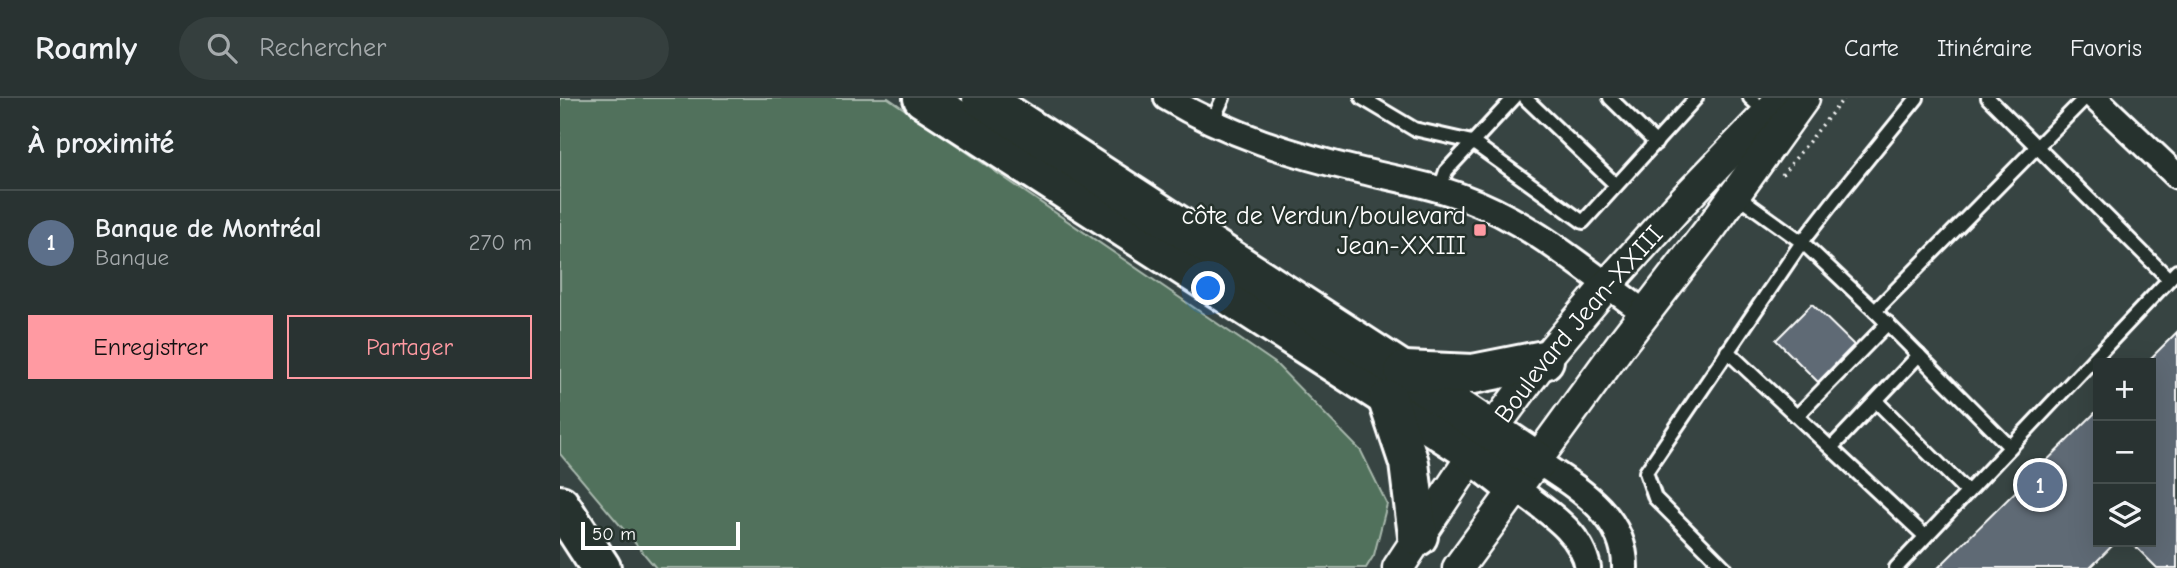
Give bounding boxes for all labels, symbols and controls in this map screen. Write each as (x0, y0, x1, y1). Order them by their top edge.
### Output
search box (179, 17, 669, 80)
text: Roamly (35, 29, 137, 67)
icon: search (203, 29, 241, 67)
text: Rechercher (259, 33, 386, 63)
text: Carte (1844, 34, 1899, 62)
text: Itinéraire (1937, 34, 2032, 62)
text: Favoris (2070, 34, 2142, 62)
text: À proximité (28, 126, 174, 161)
place label: côte de Verdun/boulevard Jean-XXIII (1182, 201, 1466, 261)
text: Banque de Montréal (95, 214, 321, 244)
street label: Boulevard Jean-XXIII (1489, 220, 1669, 429)
marker: côte de Verdun/boulevard Jean-XXIII (1472, 222, 1488, 238)
text: 1 (46, 229, 56, 256)
text: 270 m (468, 229, 532, 256)
text: Banque (95, 244, 169, 271)
your location (1191, 271, 1225, 305)
button: Enregistrer (28, 315, 273, 379)
button: Partager (287, 315, 532, 379)
map controls (2093, 358, 2156, 547)
button: + (2093, 358, 2156, 421)
button: − (2093, 421, 2156, 484)
pin: 1 (2017, 459, 2063, 511)
button: layers (2093, 484, 2156, 547)
scale bar (581, 519, 740, 551)
text: 50 m (592, 523, 636, 545)

